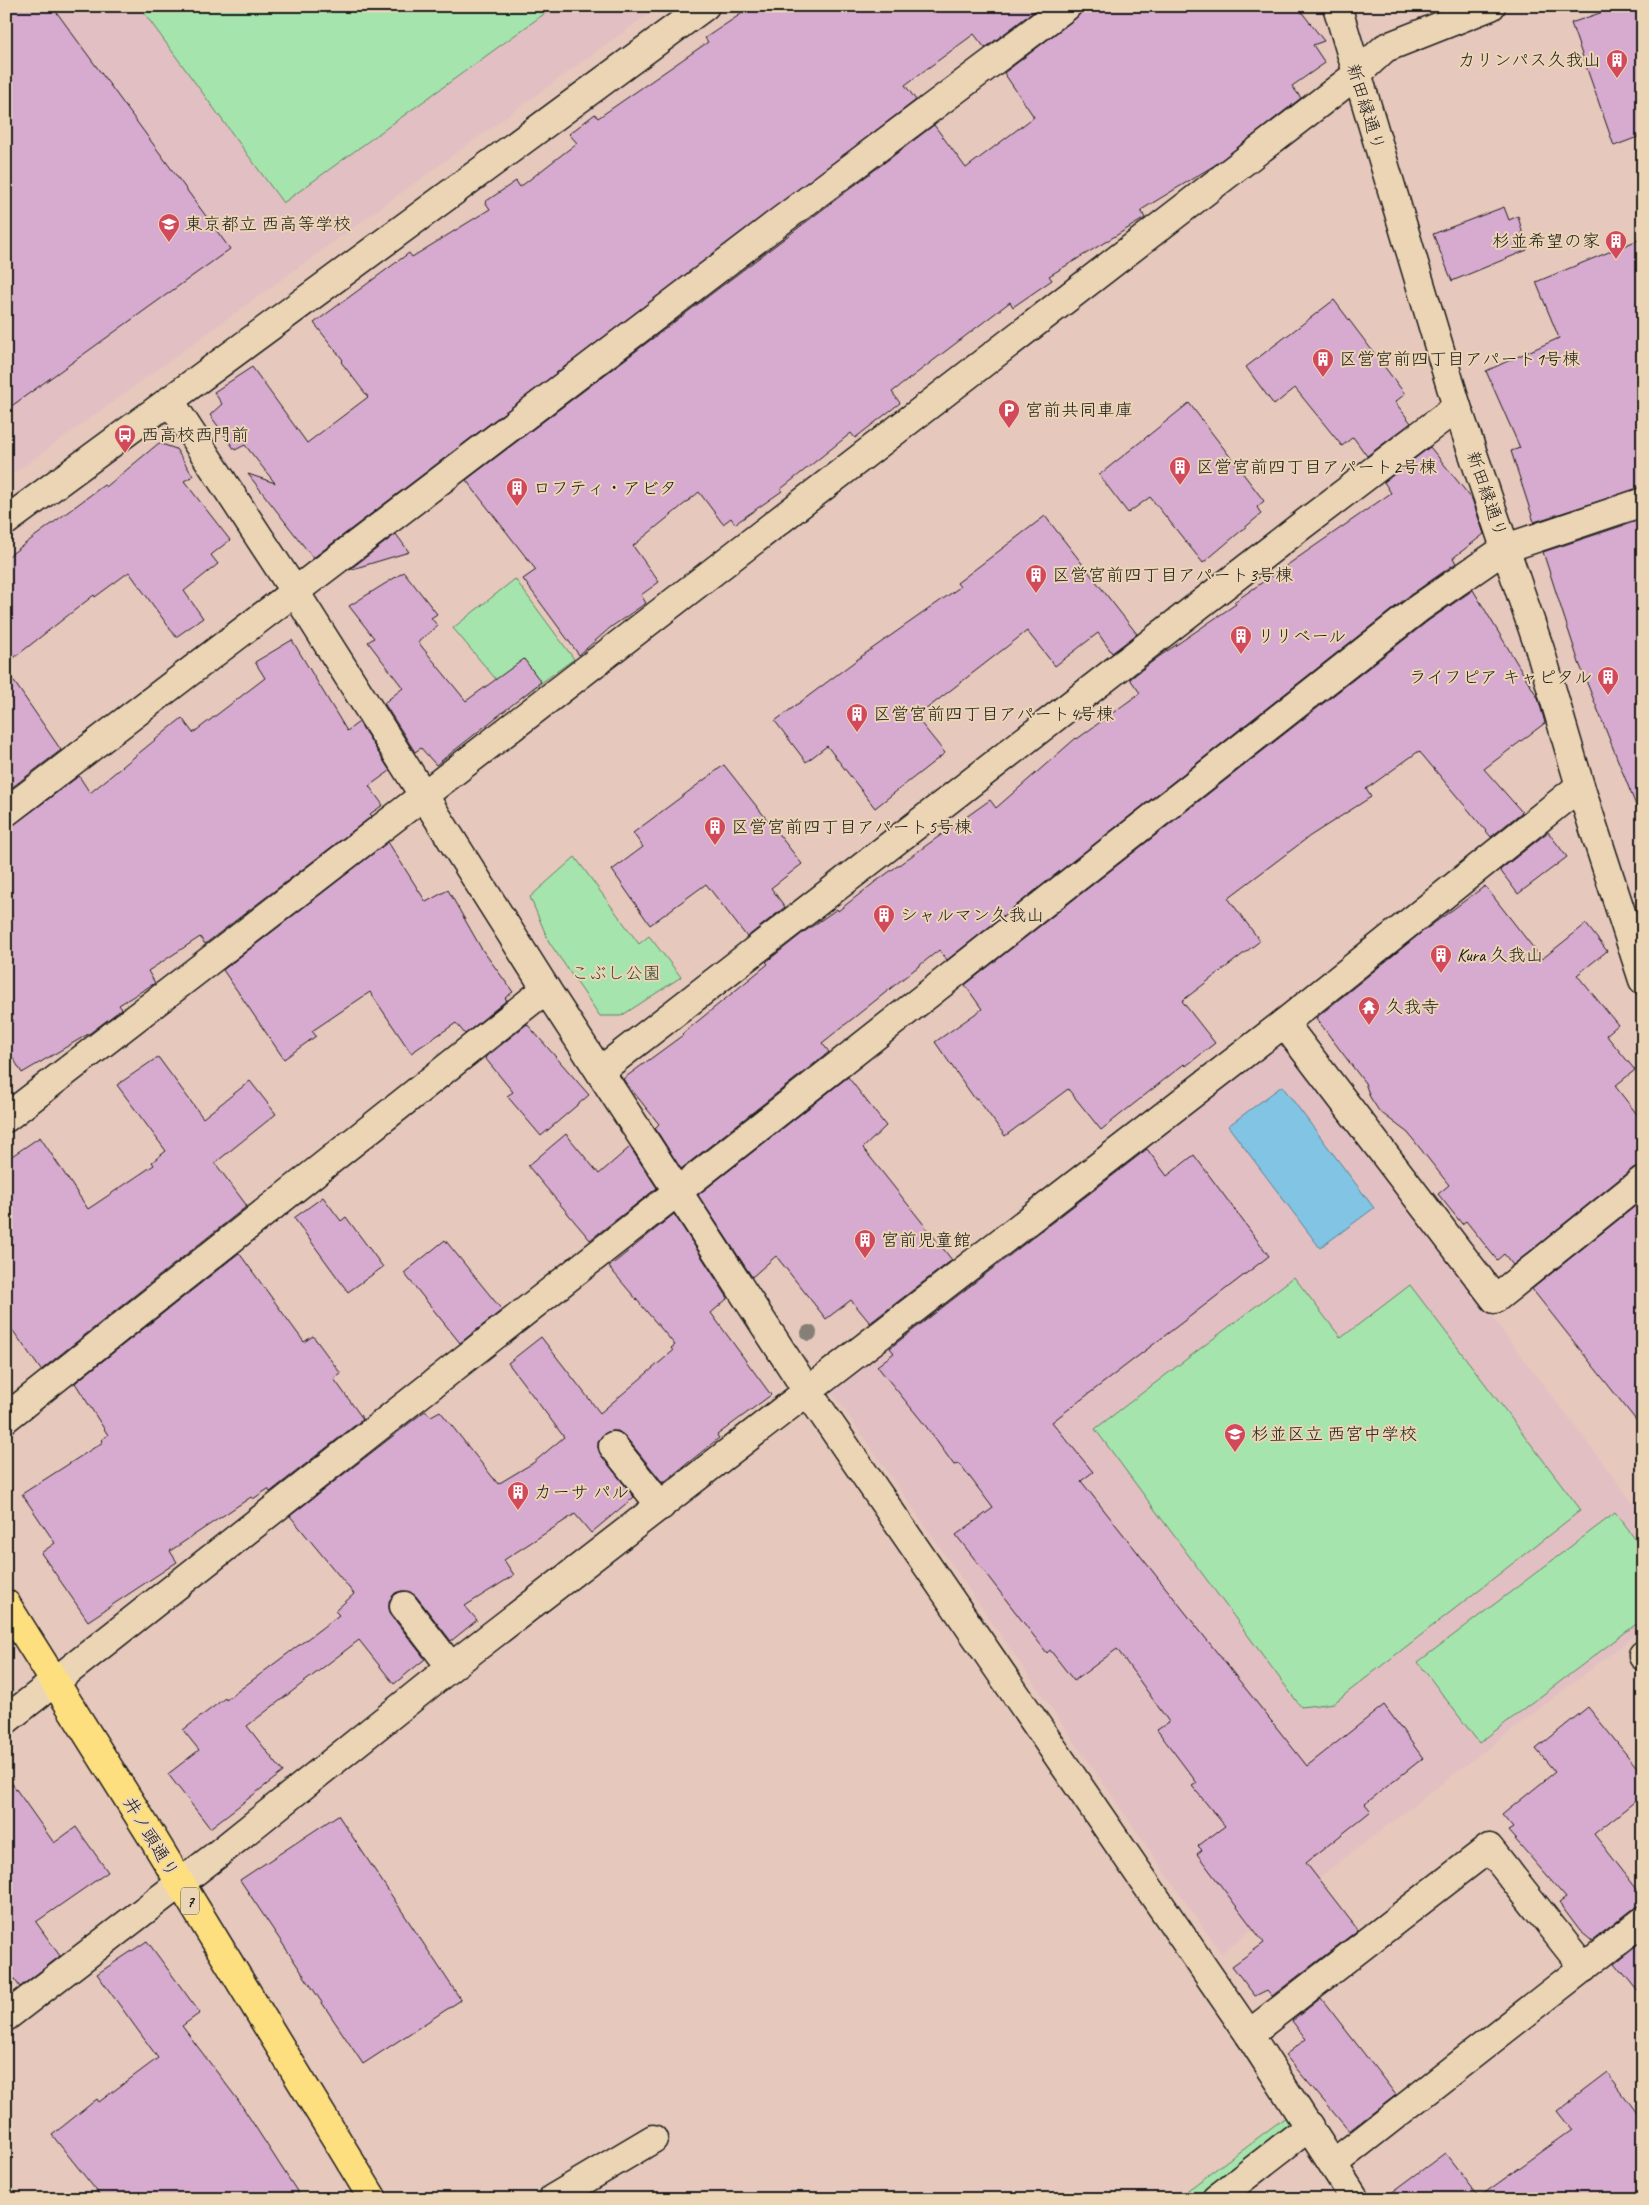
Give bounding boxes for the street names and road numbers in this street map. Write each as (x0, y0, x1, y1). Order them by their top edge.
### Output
street label: 新田縁通り (1342, 61, 1390, 153)
street label: 新田縁通り (1462, 448, 1512, 540)
street label: 井ノ頭通り (118, 1793, 184, 1881)
road number: 7 (181, 1888, 199, 1914)

